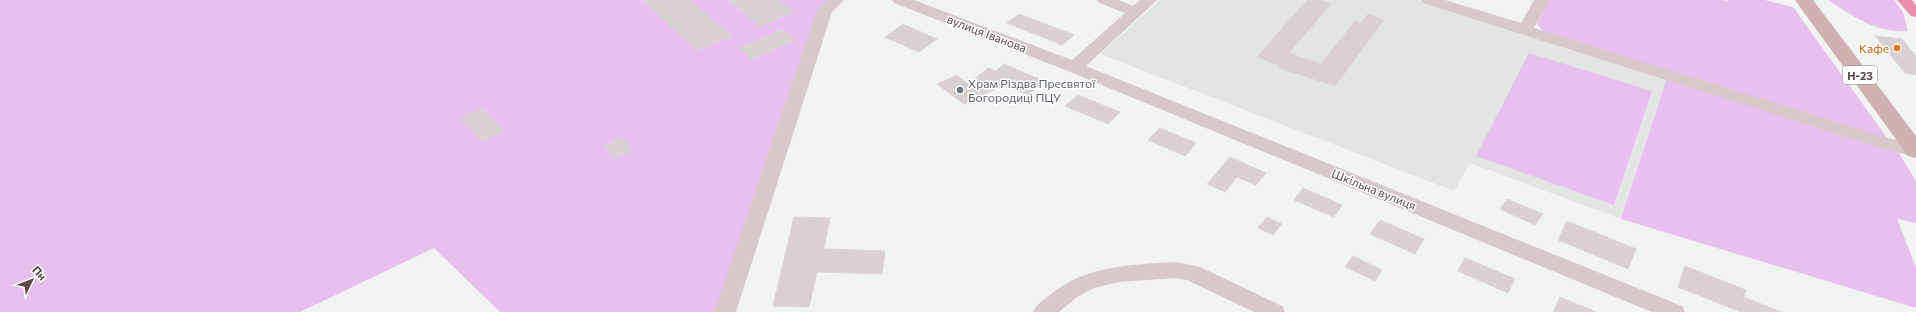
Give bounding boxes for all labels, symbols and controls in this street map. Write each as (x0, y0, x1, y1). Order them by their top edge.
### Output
street label: вулиця Іванова (945, 11, 1029, 55)
place label: Кафе (1859, 41, 1889, 55)
marker: Кафе (1892, 43, 1902, 53)
road number: Н-23 (1843, 66, 1877, 84)
place label: Храм Різдва Пресвятої Богородиці ПЦУ (968, 76, 1096, 104)
marker: Храм Різдва Пресвятої Богородиці ПЦУ (955, 85, 965, 95)
street label: Шкільна вулиця (1330, 166, 1418, 212)
north arrow (12, 260, 52, 300)
text: Пн (30, 263, 49, 283)

